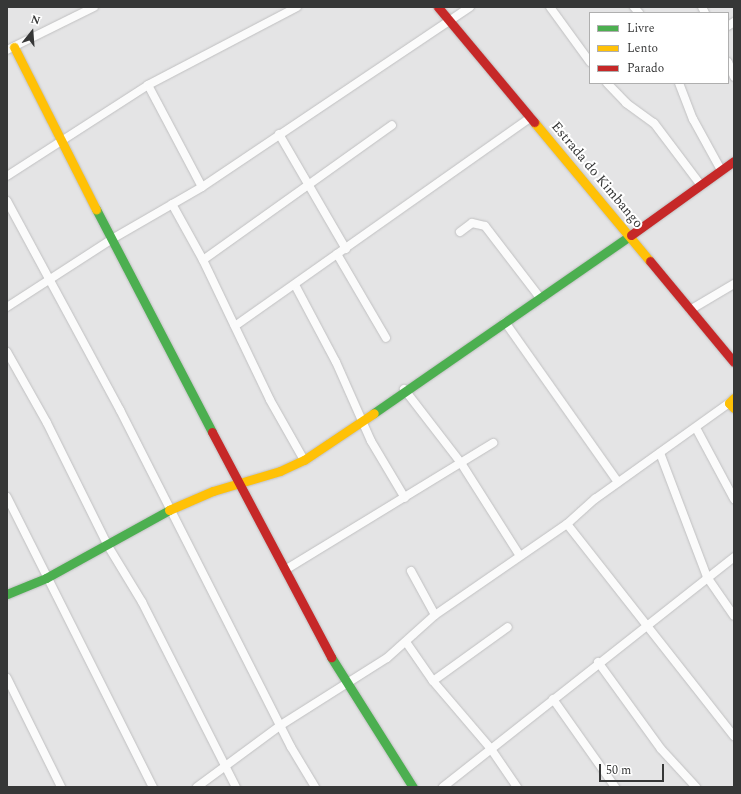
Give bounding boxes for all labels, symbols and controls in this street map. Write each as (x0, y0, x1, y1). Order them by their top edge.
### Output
text: N (29, 11, 42, 29)
north arrow (12, 12, 52, 52)
legend (589, 12, 729, 84)
text: Livre (627, 19, 655, 38)
text: Lento (627, 39, 658, 58)
text: Parado (627, 59, 664, 78)
street label: Estrada do Kimbango (548, 118, 646, 232)
scale bar (601, 756, 666, 782)
text: 50 m (606, 761, 631, 780)

